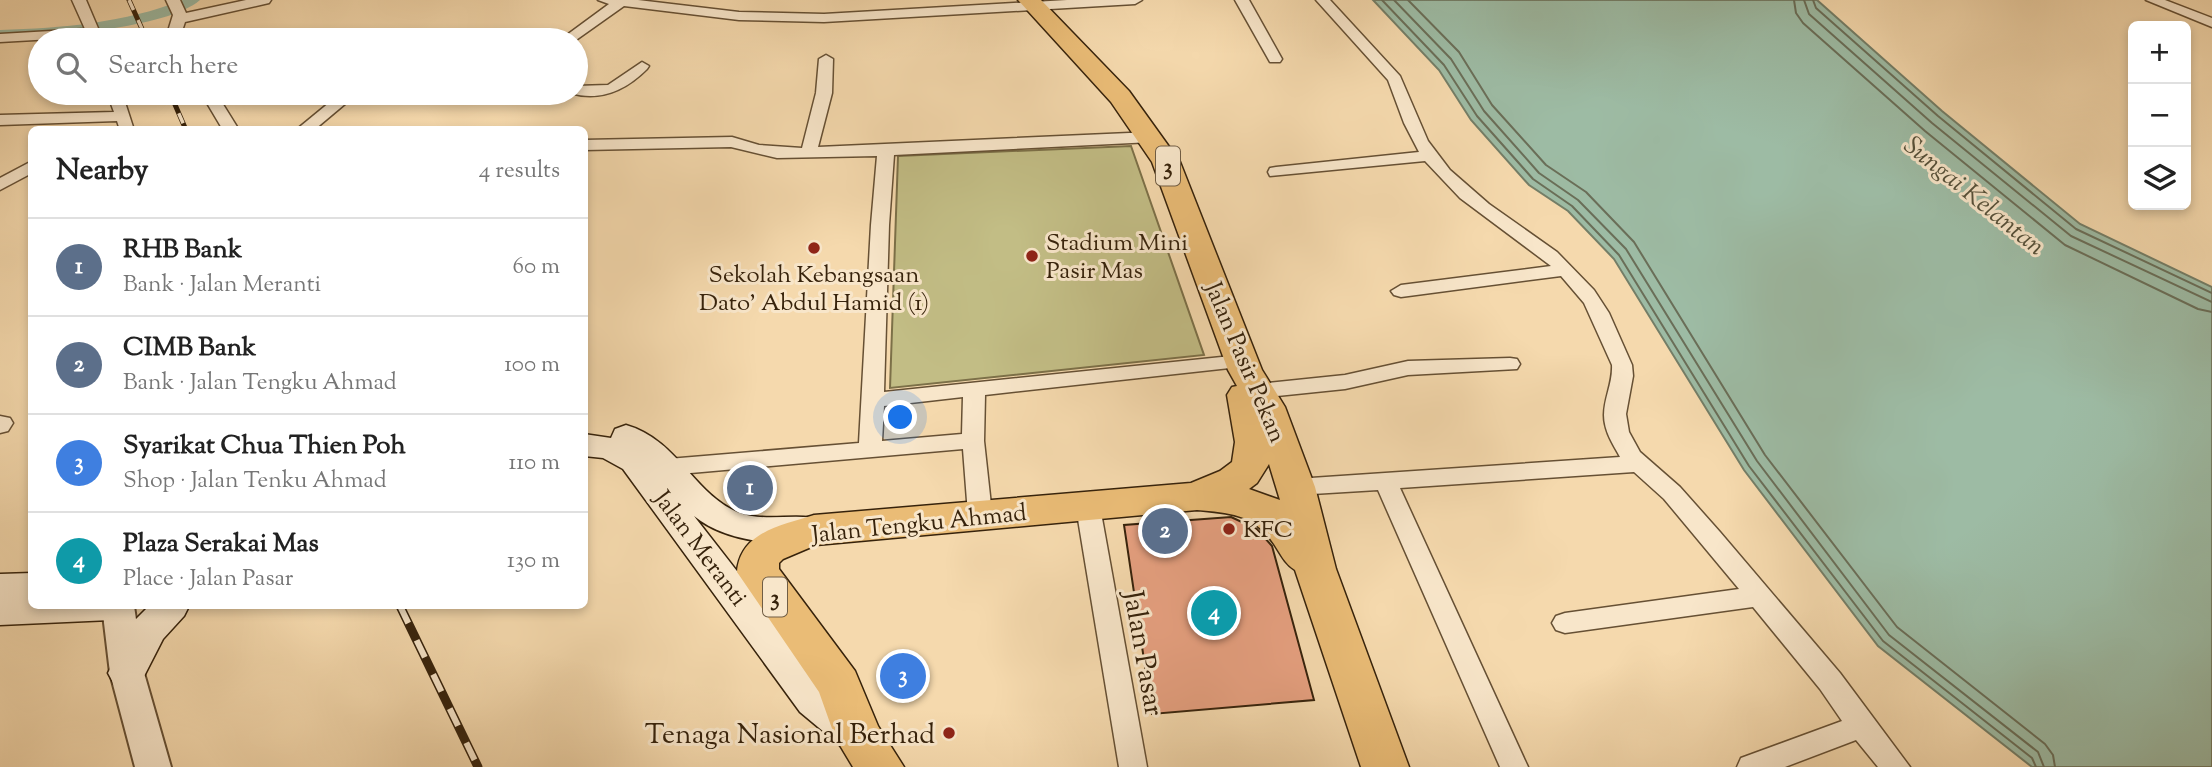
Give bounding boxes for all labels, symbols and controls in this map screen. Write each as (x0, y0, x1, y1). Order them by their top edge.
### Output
map controls (2128, 21, 2191, 210)
button: + (2128, 21, 2191, 84)
search box (28, 28, 588, 105)
icon: search (52, 48, 90, 86)
text: Search here (108, 48, 238, 85)
button: − (2128, 84, 2191, 147)
water label: Sungai Kelantan (1895, 128, 2052, 266)
road number: 3 (1156, 146, 1180, 186)
button: layers (2128, 147, 2191, 210)
text: Nearby (56, 150, 148, 193)
text: 4 results (479, 155, 560, 188)
place label: Stadium Mini Pasir Mas (1046, 227, 1188, 289)
text: RHB Bank (123, 232, 242, 269)
marker: Sekolah Kebangsaan Dato' Abdul Hamid (1) (806, 240, 822, 256)
marker: Stadium Mini Pasir Mas (1024, 248, 1040, 264)
text: 1 (75, 251, 83, 284)
text: 60 m (512, 251, 560, 284)
place label: Sekolah Kebangsaan Dato' Abdul Hamid (1) (699, 259, 929, 321)
text: Bank · Jalan Meranti (123, 269, 321, 302)
street label: Jalan Pasir Pekan (1194, 275, 1293, 448)
text: CIMB Bank (123, 330, 256, 367)
text: 2 (74, 349, 84, 382)
text: 100 m (504, 349, 560, 382)
text: Bank · Jalan Tengku Ahmad (123, 367, 397, 400)
your location (883, 400, 917, 434)
text: Syarikat Chua Thien Poh (123, 428, 406, 465)
text: 3 (74, 447, 84, 480)
text: 110 m (509, 447, 560, 480)
pin: 1 (727, 462, 773, 514)
text: Shop · Jalan Tenku Ahmad (123, 465, 387, 498)
street label: Jalan Meranti (643, 483, 754, 614)
street label: Jalan Tengku Ahmad (808, 497, 1029, 553)
pin: 2 (1142, 505, 1188, 557)
place label: KFC (1243, 514, 1293, 548)
marker: KFC (1221, 521, 1237, 537)
text: Plaza Serakai Mas (123, 526, 319, 563)
text: 4 (73, 545, 85, 578)
text: 130 m (507, 545, 560, 578)
text: Place · Jalan Pasar (123, 563, 293, 596)
road number: 3 (763, 578, 787, 617)
street label: Jalan Pasar (1111, 586, 1173, 720)
pin: 4 (1191, 587, 1237, 639)
pin: 3 (880, 650, 926, 702)
place label: Tenaga Nasional Berhad (645, 716, 935, 756)
marker: Tenaga Nasional Berhad (941, 725, 957, 741)

